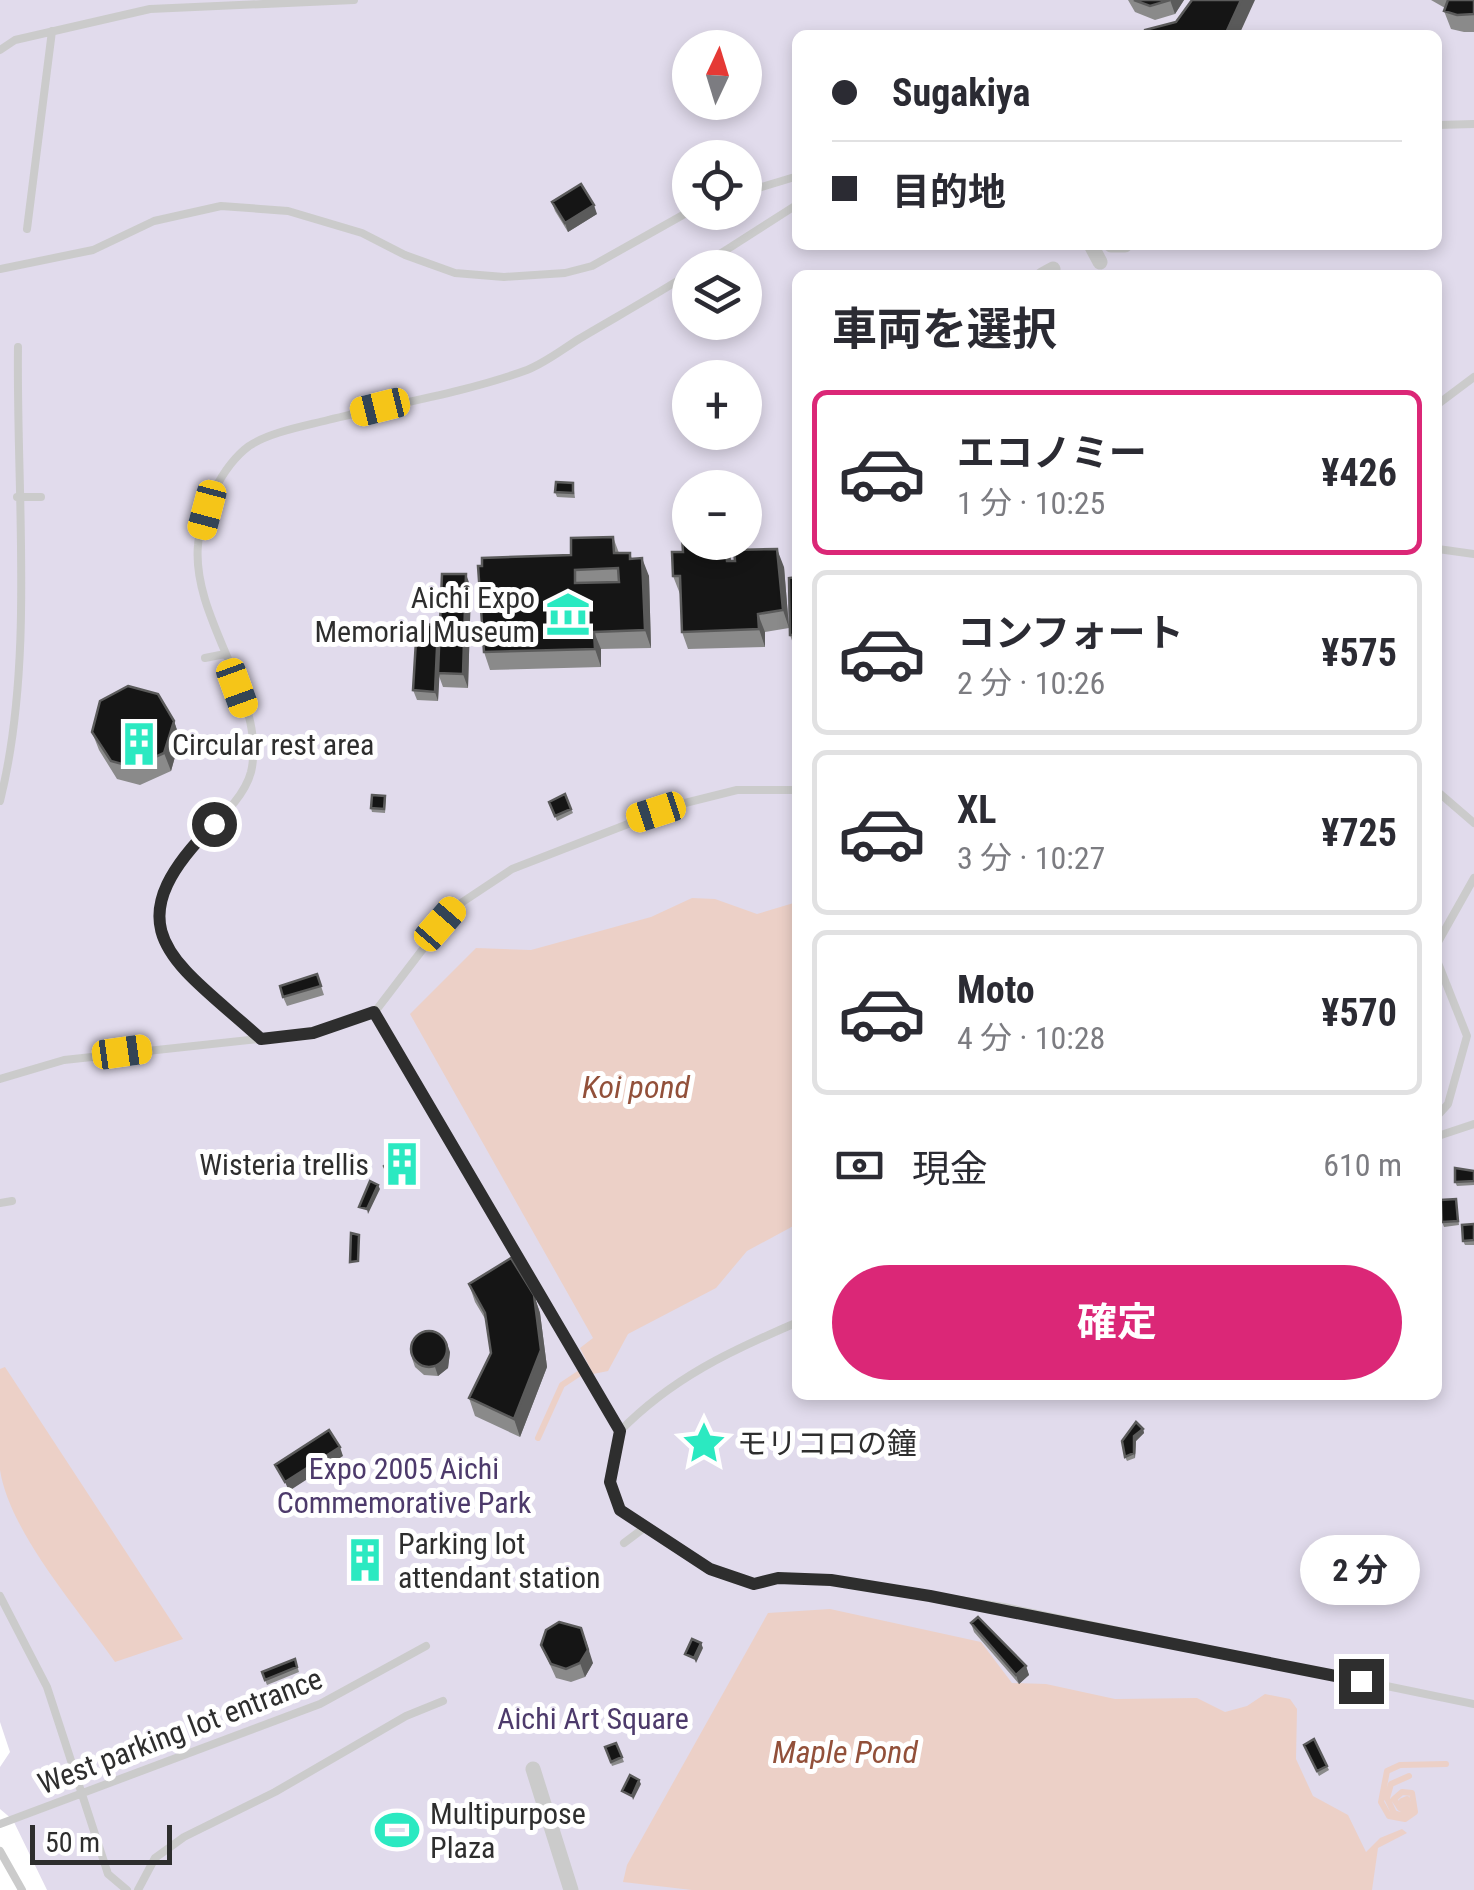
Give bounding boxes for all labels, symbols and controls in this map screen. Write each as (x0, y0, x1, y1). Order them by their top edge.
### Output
north arrow (672, 30, 762, 120)
map controls (672, 30, 762, 560)
text: Sugakiya (892, 71, 1031, 115)
button: locate (672, 140, 762, 230)
text: 目的地 (892, 170, 1006, 214)
button: layers (672, 250, 762, 340)
text: 車両を選択 (832, 303, 1057, 356)
button: + (672, 360, 762, 450)
car (347, 385, 413, 429)
icon: car (837, 428, 927, 518)
text: エコノミー (957, 431, 1147, 475)
text: ¥426 (1321, 451, 1397, 495)
button: − (672, 470, 762, 560)
car (185, 477, 229, 543)
text: 1 分 · 10:25 (957, 484, 1105, 522)
place label: Aichi Expo Memorial Museum (314, 580, 535, 649)
museum icon: Aichi Expo Memorial Museum (544, 590, 592, 638)
icon: car (837, 608, 927, 698)
text: コンフォート (957, 611, 1184, 655)
text: ¥575 (1321, 631, 1397, 675)
car (213, 655, 261, 721)
text: 2 分 · 10:26 (957, 664, 1105, 702)
building icon: Circular rest area (115, 720, 163, 768)
place label: Circular rest area (172, 727, 374, 762)
car (623, 788, 689, 836)
icon: car (837, 788, 927, 878)
text: XL (957, 788, 996, 832)
route start (192, 802, 237, 847)
text: ¥725 (1321, 811, 1397, 855)
text: 3 分 · 10:27 (957, 839, 1105, 877)
car (409, 892, 471, 956)
icon: car (837, 968, 927, 1058)
text: Moto (957, 968, 1035, 1012)
text: ¥570 (1321, 991, 1397, 1035)
text: 4 分 · 10:28 (957, 1019, 1105, 1057)
car (90, 1033, 154, 1071)
water label: Koi pond (582, 1068, 691, 1106)
icon: cash (832, 1138, 887, 1193)
building icon: Wisteria trellis (378, 1140, 426, 1188)
text: 610 m (1323, 1146, 1402, 1184)
place label: Wisteria trellis (199, 1147, 369, 1182)
text: 現金 (912, 1147, 988, 1191)
button: 確定 (832, 1265, 1402, 1380)
place icon: モリコロの鐘 (680, 1419, 728, 1467)
place label: モリコロの鐘 (737, 1426, 917, 1461)
park label: Expo 2005 Aichi Commemorative Park (277, 1451, 532, 1520)
place label: Parking lot attendant station (398, 1526, 601, 1595)
building icon: Parking lot attendant station (341, 1536, 389, 1584)
callout: 2 分 (1301, 1536, 1421, 1606)
text: 2 分 (1332, 1551, 1388, 1589)
route end (1339, 1659, 1384, 1704)
street label: West parking lot entrance (33, 1661, 327, 1801)
park label: Aichi Art Square (497, 1701, 689, 1736)
water label: Maple Pond (772, 1733, 918, 1771)
place label: Multipurpose Plaza (430, 1796, 586, 1865)
sports icon: Multipurpose Plaza (373, 1806, 421, 1854)
scale bar (30, 1820, 172, 1864)
text: 50 m (45, 1826, 100, 1859)

